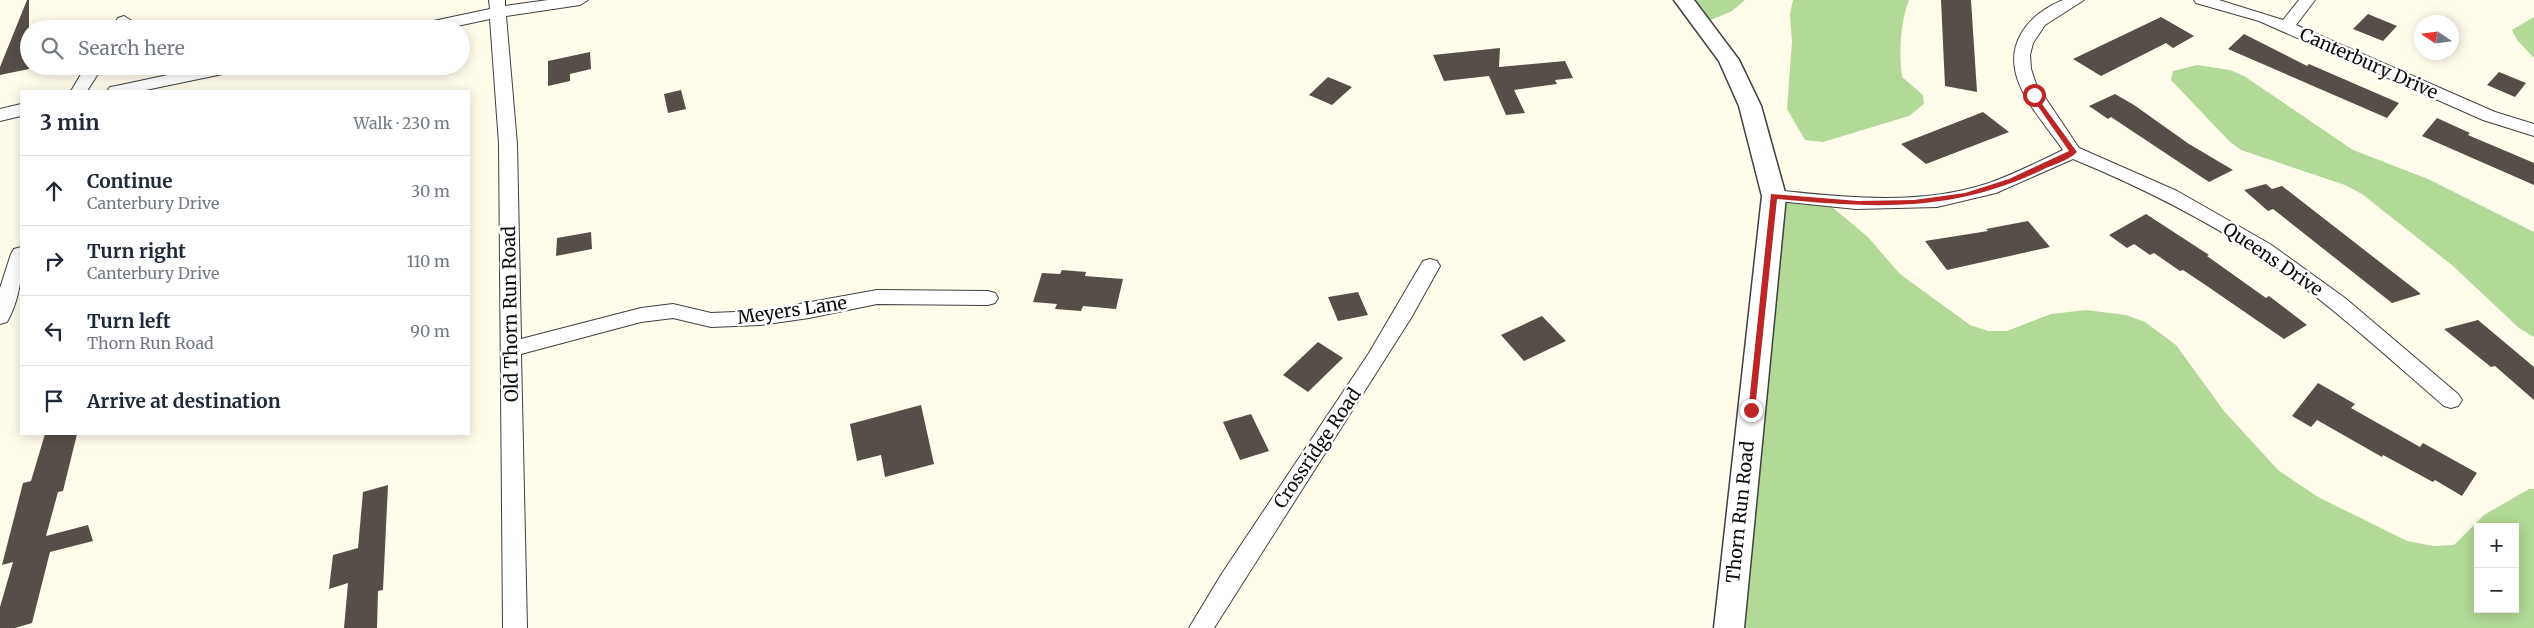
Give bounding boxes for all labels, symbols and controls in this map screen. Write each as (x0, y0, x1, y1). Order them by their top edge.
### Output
north arrow (2414, 15, 2459, 60)
search box (20, 20, 470, 75)
street label: Canterbury Drive (2296, 22, 2442, 104)
icon: search (38, 34, 66, 62)
text: Search here (78, 36, 185, 60)
route start (2023, 84, 2046, 107)
text: 3 min (40, 109, 99, 136)
text: Walk · 230 m (354, 113, 450, 133)
text: Continue (87, 169, 173, 193)
icon: ahead (40, 177, 68, 205)
text: 30 m (411, 181, 450, 201)
text: Canterbury Drive (87, 193, 219, 213)
street label: Queens Drive (2219, 217, 2327, 301)
street label: Old Thorn Run Road (497, 226, 523, 402)
text: Turn right (87, 239, 186, 263)
icon: right (40, 247, 68, 275)
text: 110 m (407, 251, 450, 271)
text: Canterbury Drive (87, 263, 219, 283)
street label: Meyers Lane (736, 291, 848, 329)
text: Turn left (87, 309, 171, 333)
icon: left (40, 317, 68, 345)
text: 90 m (410, 321, 450, 341)
text: Thorn Run Road (87, 333, 214, 353)
street label: Crossridge Road (1268, 383, 1366, 512)
icon: arrive (40, 387, 68, 415)
text: Arrive at destination (87, 389, 281, 413)
route end (1740, 399, 1763, 422)
street label: Thorn Run Road (1721, 440, 1759, 584)
map controls (2474, 523, 2519, 613)
button: + (2474, 523, 2519, 568)
button: − (2474, 568, 2519, 613)

